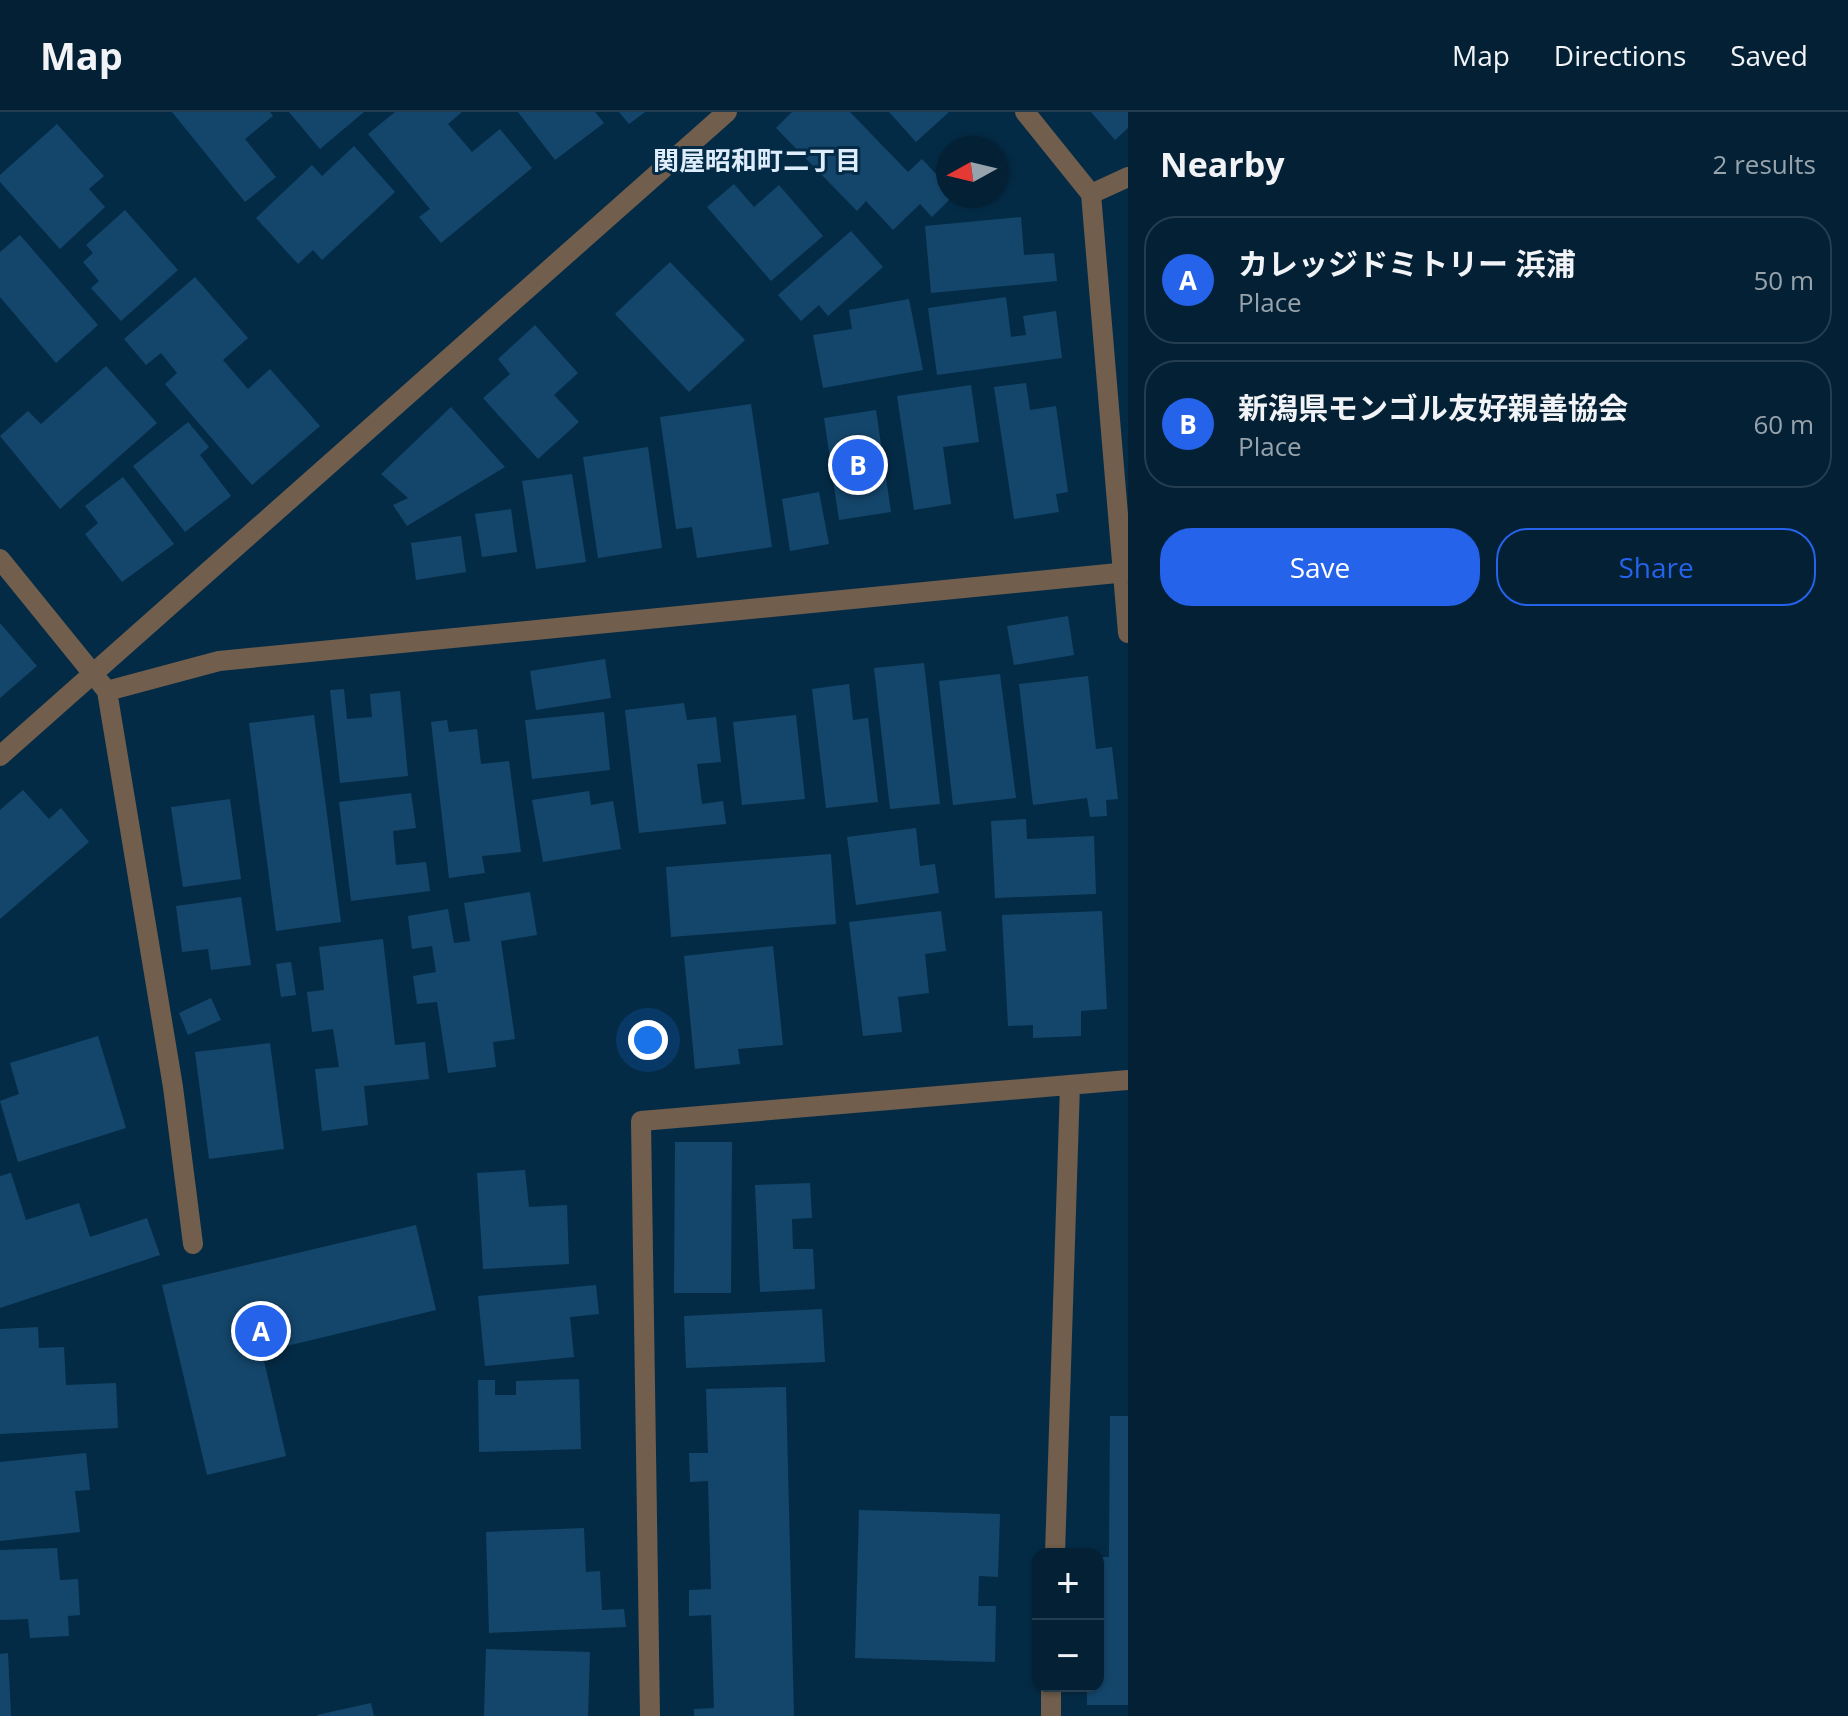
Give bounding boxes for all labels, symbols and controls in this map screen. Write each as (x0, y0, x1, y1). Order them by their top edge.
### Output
text: Map (40, 29, 123, 81)
text: Map (1452, 36, 1510, 74)
text: Directions (1554, 36, 1686, 74)
text: Saved (1730, 36, 1808, 74)
north arrow (936, 136, 1008, 208)
text: Nearby (1160, 141, 1285, 187)
district label: 関屋昭和町二丁目 (653, 142, 861, 178)
text: 2 results (1713, 146, 1816, 182)
text: カレッジドミトリー 浜浦 (1238, 243, 1576, 284)
text: A (1179, 262, 1197, 298)
text: 50 m (1753, 262, 1814, 298)
text: Place (1238, 284, 1302, 320)
text: 新潟県モンゴル友好親善協会 (1238, 387, 1628, 428)
text: B (1179, 406, 1197, 442)
text: 60 m (1753, 406, 1814, 442)
text: Place (1238, 428, 1302, 464)
pin: B (832, 435, 884, 495)
button: Save (1160, 528, 1480, 606)
button: Share (1496, 528, 1816, 606)
your location (628, 1020, 668, 1060)
pin: A (235, 1301, 287, 1361)
map controls (1032, 1548, 1104, 1692)
button: + (1032, 1548, 1104, 1620)
button: − (1032, 1620, 1104, 1692)

